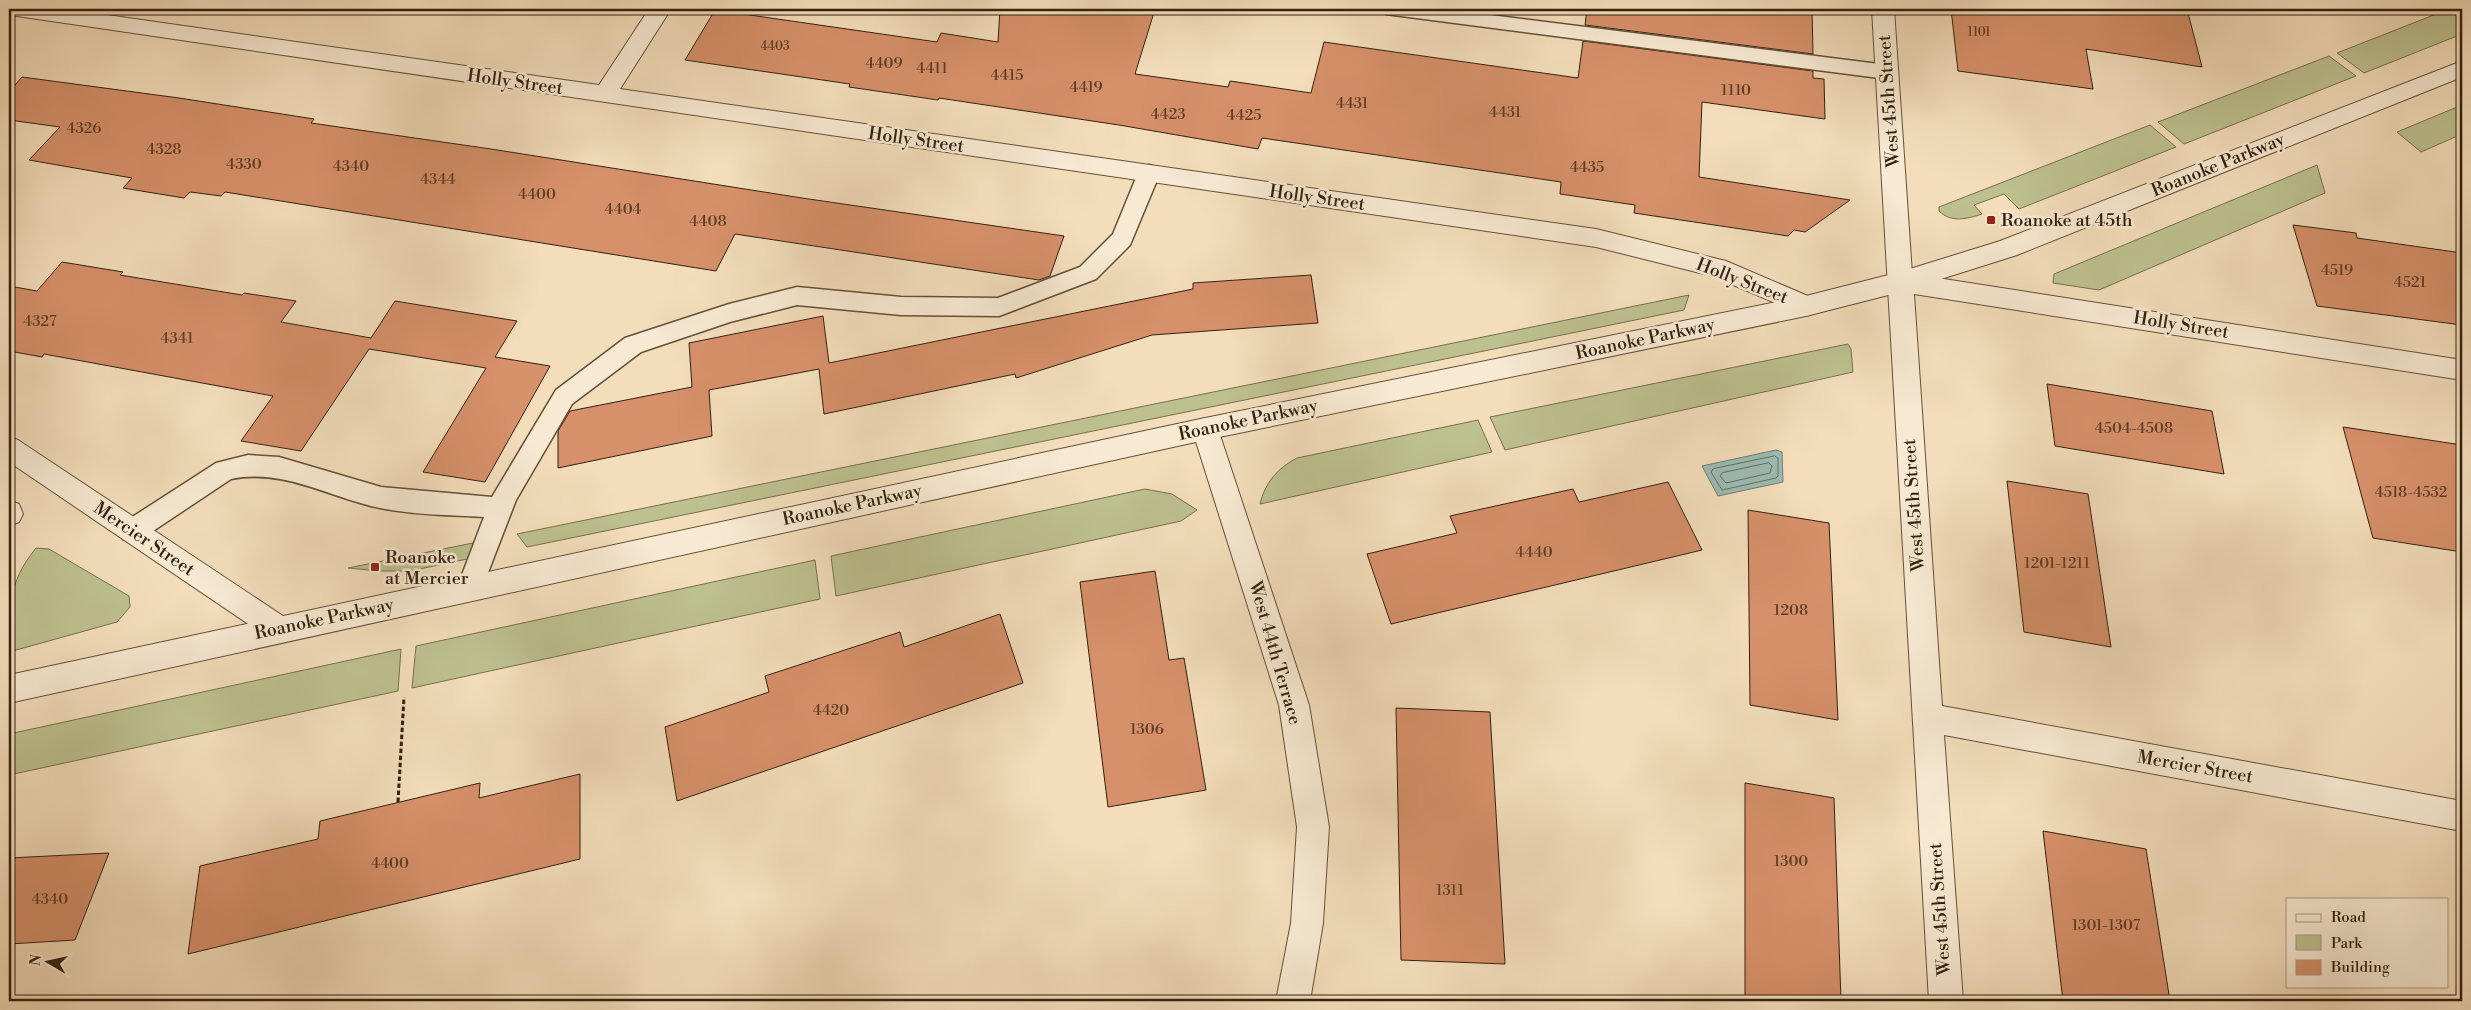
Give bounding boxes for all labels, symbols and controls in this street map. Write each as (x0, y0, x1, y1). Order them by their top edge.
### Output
house number: 1101 (1967, 25, 1991, 40)
street label: West 45th Street (1873, 33, 1905, 169)
house number: 4403 (760, 39, 790, 54)
house number: 4409 (865, 54, 903, 73)
house number: 4411 (916, 59, 948, 78)
street label: Holly Street (466, 64, 565, 100)
house number: 4415 (991, 66, 1023, 85)
house number: 4419 (1069, 78, 1103, 97)
house number: 1110 (1721, 81, 1751, 100)
house number: 4431 (1336, 94, 1369, 113)
house number: 4431 (1489, 103, 1522, 122)
house number: 4423 (1151, 105, 1185, 124)
house number: 4425 (1227, 106, 1261, 125)
house number: 4326 (67, 119, 101, 138)
street label: Holly Street (867, 122, 966, 158)
street label: Roanoke Parkway (2148, 128, 2288, 202)
house number: 4328 (147, 140, 181, 159)
house number: 4330 (226, 155, 262, 174)
house number: 4340 (333, 157, 369, 176)
house number: 4435 (1570, 158, 1604, 177)
house number: 4344 (420, 170, 456, 189)
street label: Holly Street (1268, 180, 1367, 216)
house number: 4400 (518, 185, 556, 204)
house number: 4404 (604, 200, 642, 219)
place label: Roanoke at 45th (2001, 209, 2133, 232)
house number: 4408 (689, 212, 727, 231)
marker: Roanoke at 45th (1985, 214, 1997, 226)
street label: Holly Street (1693, 253, 1792, 309)
house number: 4519 (2321, 261, 2353, 280)
house number: 4521 (2394, 273, 2427, 292)
street label: Holly Street (2131, 306, 2231, 344)
house number: 4327 (23, 312, 57, 331)
street label: Roanoke Parkway (1573, 313, 1717, 365)
house number: 4341 (161, 329, 194, 348)
street label: Roanoke Parkway (1176, 394, 1320, 446)
house number: 4504-4508 (2095, 419, 2173, 438)
street label: West 45th Street (1898, 437, 1930, 573)
street label: Roanoke Parkway (780, 479, 924, 531)
house number: 4518-4532 (2375, 483, 2447, 502)
street label: Mercier Street (89, 497, 199, 582)
house number: 4440 (1515, 543, 1553, 562)
place label: Roanoke at Mercier (385, 546, 469, 590)
house number: 1201-1211 (2024, 554, 2091, 573)
marker: Roanoke at Mercier (369, 561, 381, 573)
street label: West 44th Terrace (1243, 578, 1307, 728)
street label: Roanoke Parkway (252, 593, 396, 645)
house number: 1208 (1774, 601, 1808, 620)
house number: 4420 (813, 701, 849, 720)
house number: 1306 (1130, 720, 1164, 739)
street label: Mercier Street (2135, 746, 2255, 789)
street label: West 45th Street (1924, 841, 1956, 977)
house number: 1300 (1774, 852, 1808, 871)
house number: 4400 (371, 854, 409, 873)
house number: 1311 (1436, 881, 1464, 900)
house number: 4340 (32, 890, 68, 909)
legend (2286, 898, 2448, 988)
text: Road (2331, 908, 2366, 927)
house number: 1301-1307 (2072, 916, 2141, 935)
text: Park (2331, 934, 2363, 953)
north arrow (22, 938, 72, 988)
text: N (26, 953, 46, 967)
text: Building (2330, 958, 2390, 977)

